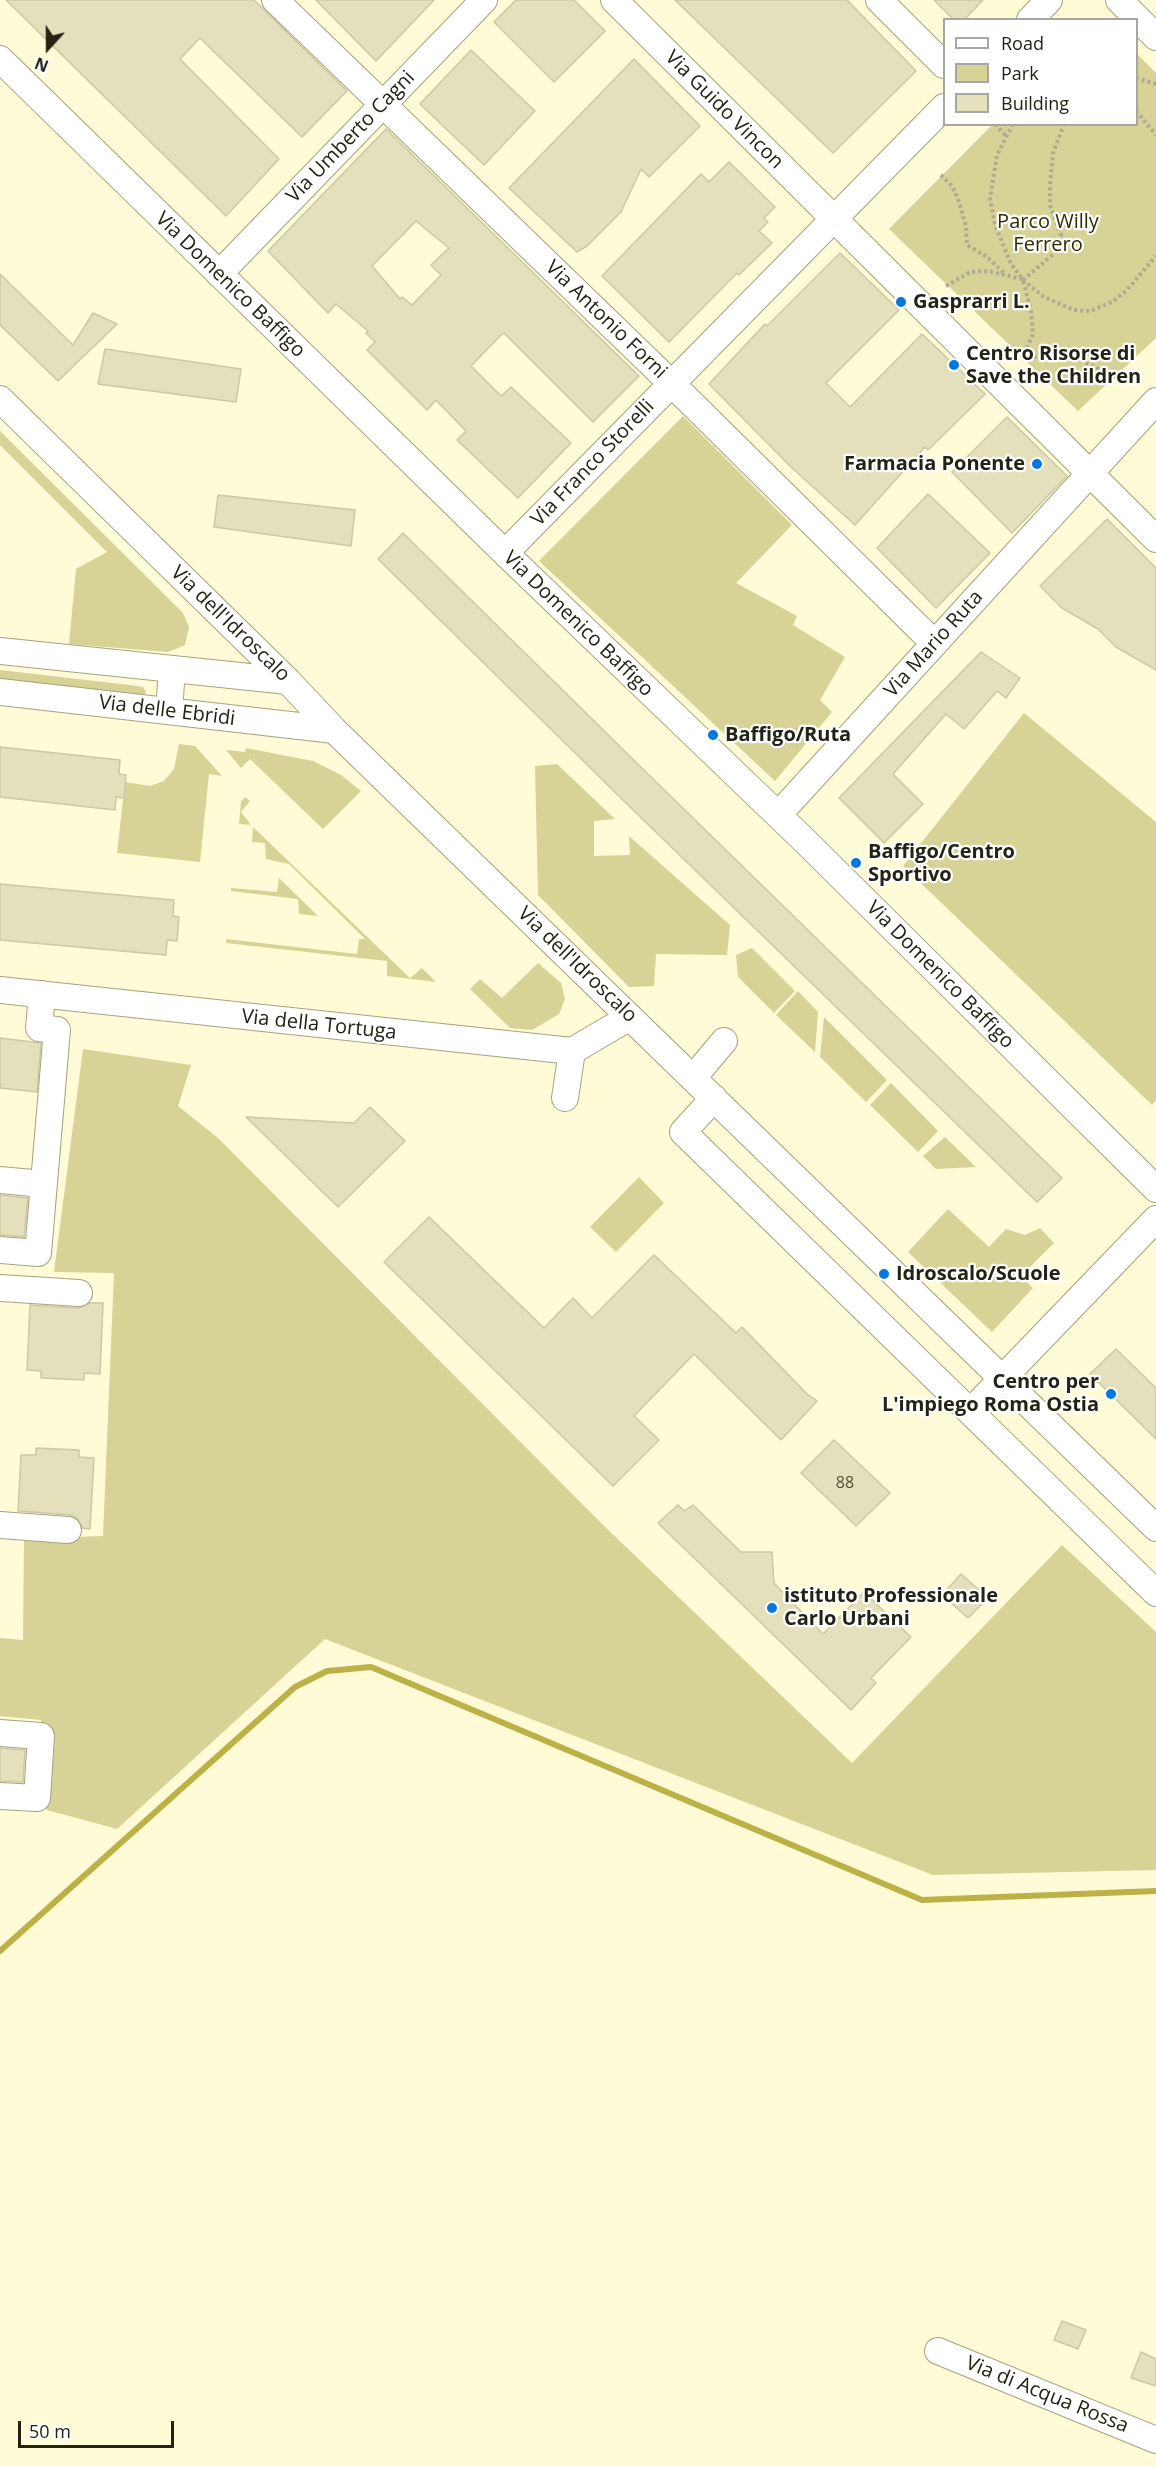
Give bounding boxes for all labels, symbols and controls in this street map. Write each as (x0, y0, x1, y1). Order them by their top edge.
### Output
north arrow (18, 18, 78, 78)
legend (943, 18, 1138, 126)
text: Road (1001, 31, 1044, 55)
street label: Via Guido Vincon (660, 46, 788, 174)
text: N (32, 52, 52, 77)
text: Park (1001, 61, 1039, 85)
street label: Via Umberto Cagni (282, 66, 420, 208)
text: Building (1001, 91, 1069, 115)
street label: Via Domenico Baffigo (150, 207, 310, 363)
park label: Parco Willy Ferrero (997, 210, 1099, 257)
street label: Via Antonio Forni (540, 256, 672, 384)
place label: Gasprarri L. (913, 290, 1030, 314)
marker: Gasprarri L. (894, 295, 908, 309)
place label: Centro Risorse di Save the Children (966, 342, 1141, 389)
marker: Centro Risorse di Save the Children (947, 358, 961, 372)
street label: Via Franco Storelli (526, 395, 660, 531)
place label: Farmacia Ponente (844, 452, 1025, 476)
marker: Farmacia Ponente (1030, 457, 1044, 471)
street label: Via Domenico Baffigo (498, 546, 658, 702)
street label: Via dell'Idroscalo (165, 561, 295, 687)
street label: Via Mario Ruta (880, 586, 988, 702)
street label: Via delle Ebridi (97, 691, 237, 731)
place label: Baffigo/Ruta (725, 723, 851, 747)
marker: Baffigo/Ruta (706, 728, 720, 742)
place label: Baffigo/Centro Sportivo (868, 840, 1015, 887)
marker: Baffigo/Centro Sportivo (849, 856, 863, 870)
street label: Via Domenico Baffigo (861, 896, 1019, 1054)
street label: Via dell'Idroscalo (512, 902, 642, 1028)
street label: Via della Tortuga (240, 1005, 398, 1045)
place label: Idroscalo/Scuole (896, 1262, 1061, 1286)
marker: Idroscalo/Scuole (877, 1267, 891, 1281)
place label: Centro per L'impiego Roma Ostia (882, 1370, 1099, 1417)
marker: Centro per L'impiego Roma Ostia (1104, 1387, 1118, 1401)
house number: 88 (836, 1473, 854, 1493)
place label: istituto Professionale Carlo Urbani (784, 1584, 998, 1631)
marker: istituto Professionale Carlo Urbani (765, 1601, 779, 1615)
street label: Via di Acqua Rossa (962, 2351, 1132, 2439)
scale bar (21, 2409, 177, 2447)
text: 50 m (29, 2419, 71, 2443)

